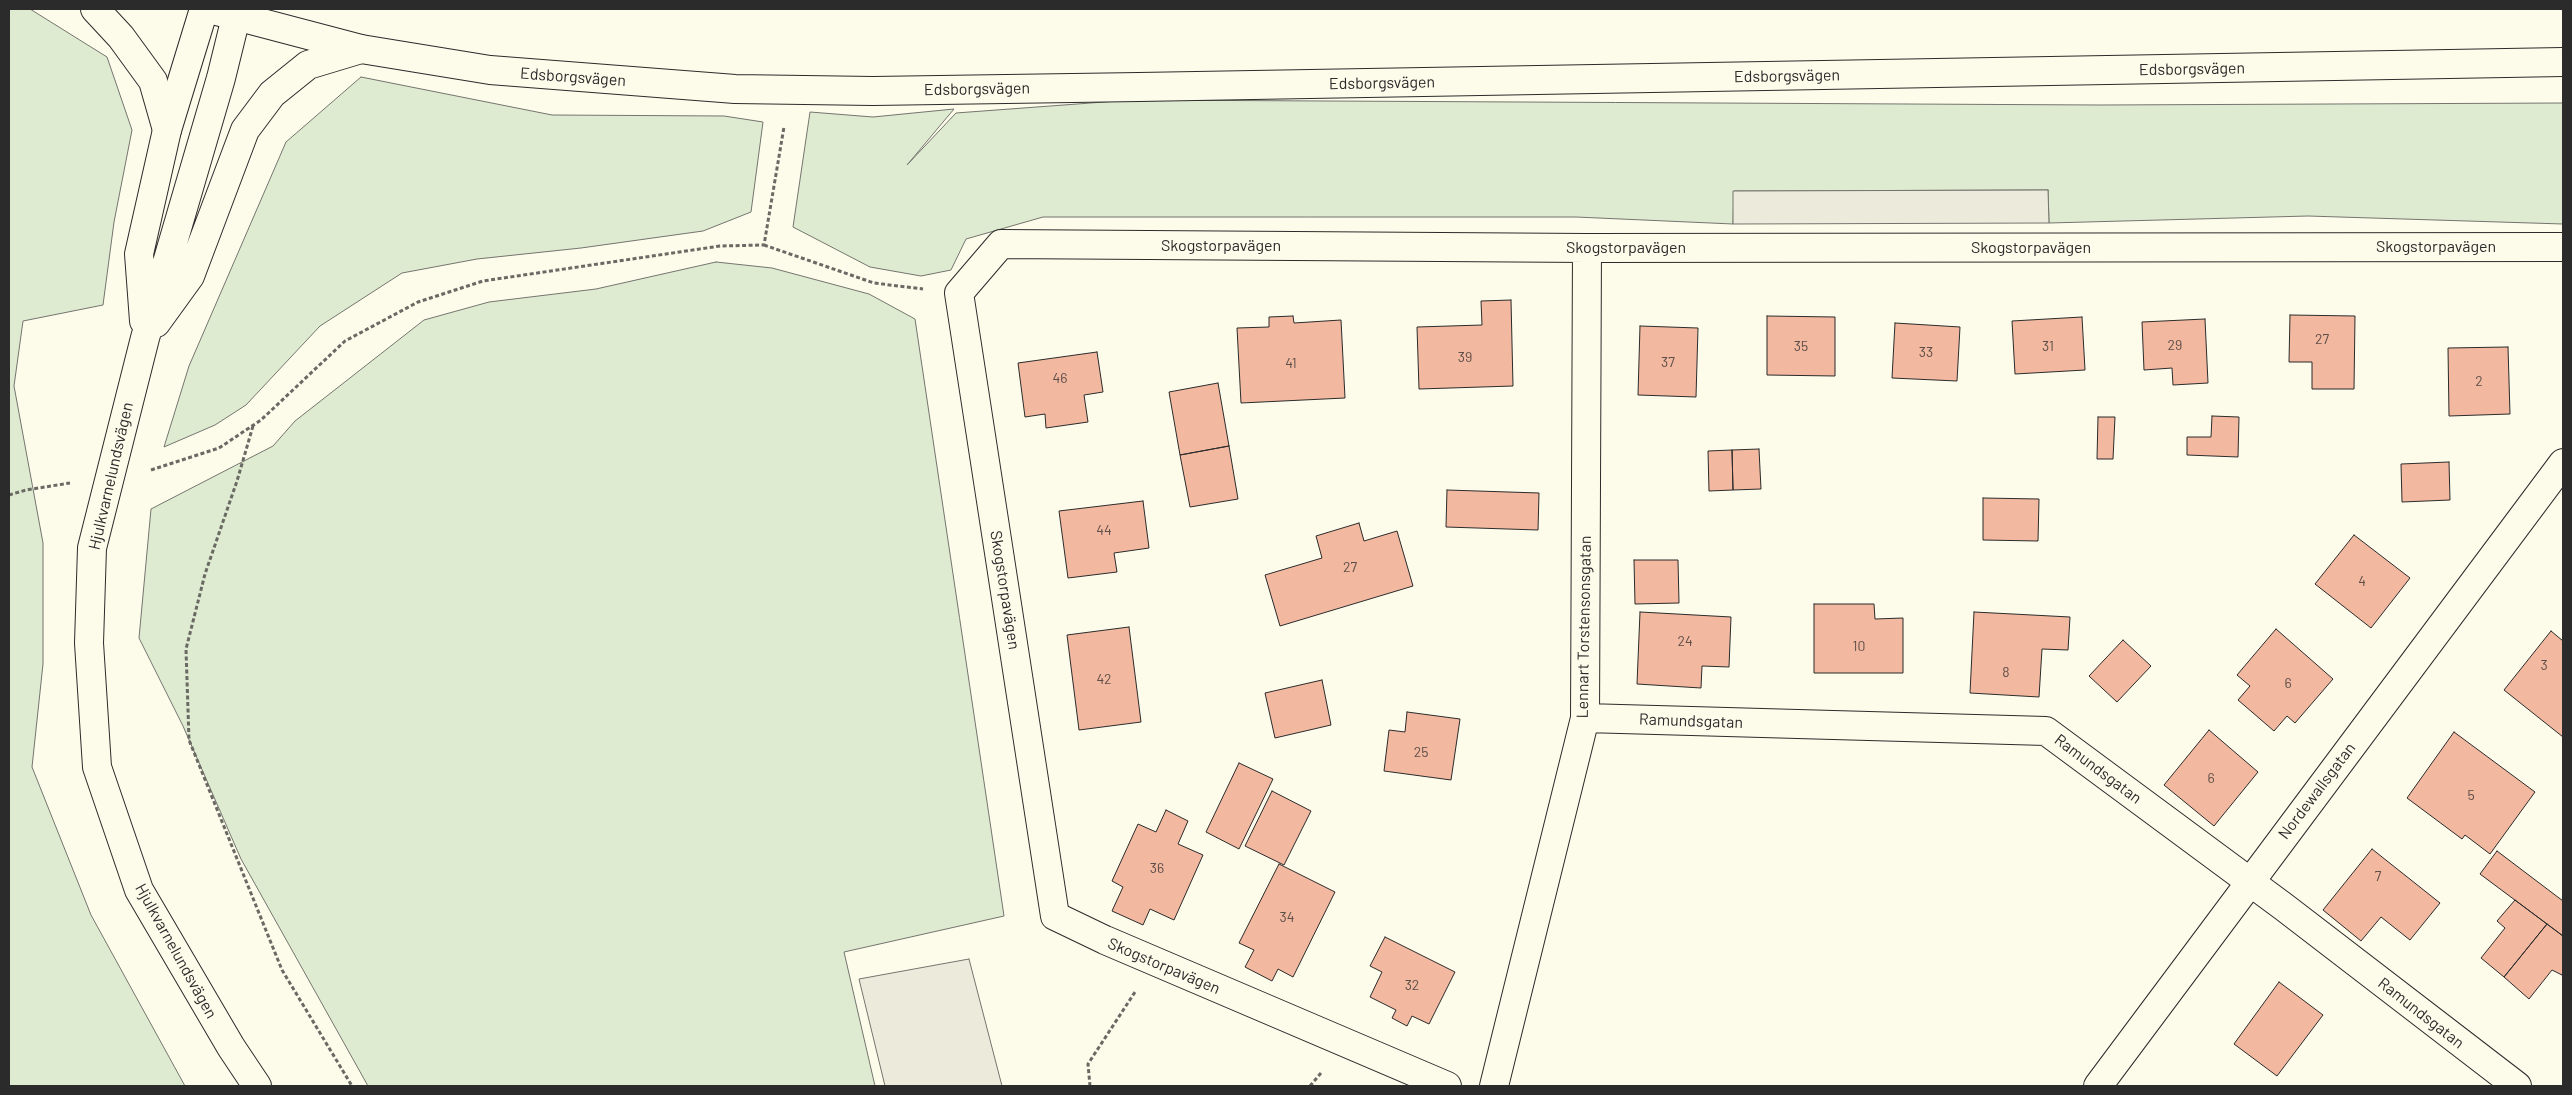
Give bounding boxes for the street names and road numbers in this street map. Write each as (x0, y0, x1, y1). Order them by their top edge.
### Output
street label: Edsborgsvägen (2139, 58, 2245, 80)
street label: Edsborgsvägen (519, 64, 627, 90)
street label: Edsborgsvägen (1734, 65, 1840, 87)
street label: Edsborgsvägen (1329, 72, 1435, 94)
street label: Edsborgsvägen (924, 78, 1030, 100)
street label: Skogstorpavägen (1161, 236, 1281, 256)
street label: Skogstorpavägen (2376, 237, 2496, 257)
street label: Skogstorpavägen (1566, 238, 1686, 258)
street label: Skogstorpavägen (1971, 238, 2091, 258)
street label: Hjulkvarnelundsvägen (85, 400, 137, 552)
street label: Skogstorpavägen (986, 529, 1024, 651)
street label: Lennart Torstensonsgatan (1573, 535, 1595, 719)
street label: Ramundsgatan (1639, 710, 1743, 732)
street label: Ramundsgatan (2051, 730, 2145, 808)
street label: Nordewallsgatan (2274, 739, 2360, 843)
street label: Hjulkvarnelundsvägen (131, 880, 221, 1022)
street label: Skogstorpavägen (1105, 934, 1223, 998)
street label: Ramundsgatan (2374, 973, 2468, 1053)

